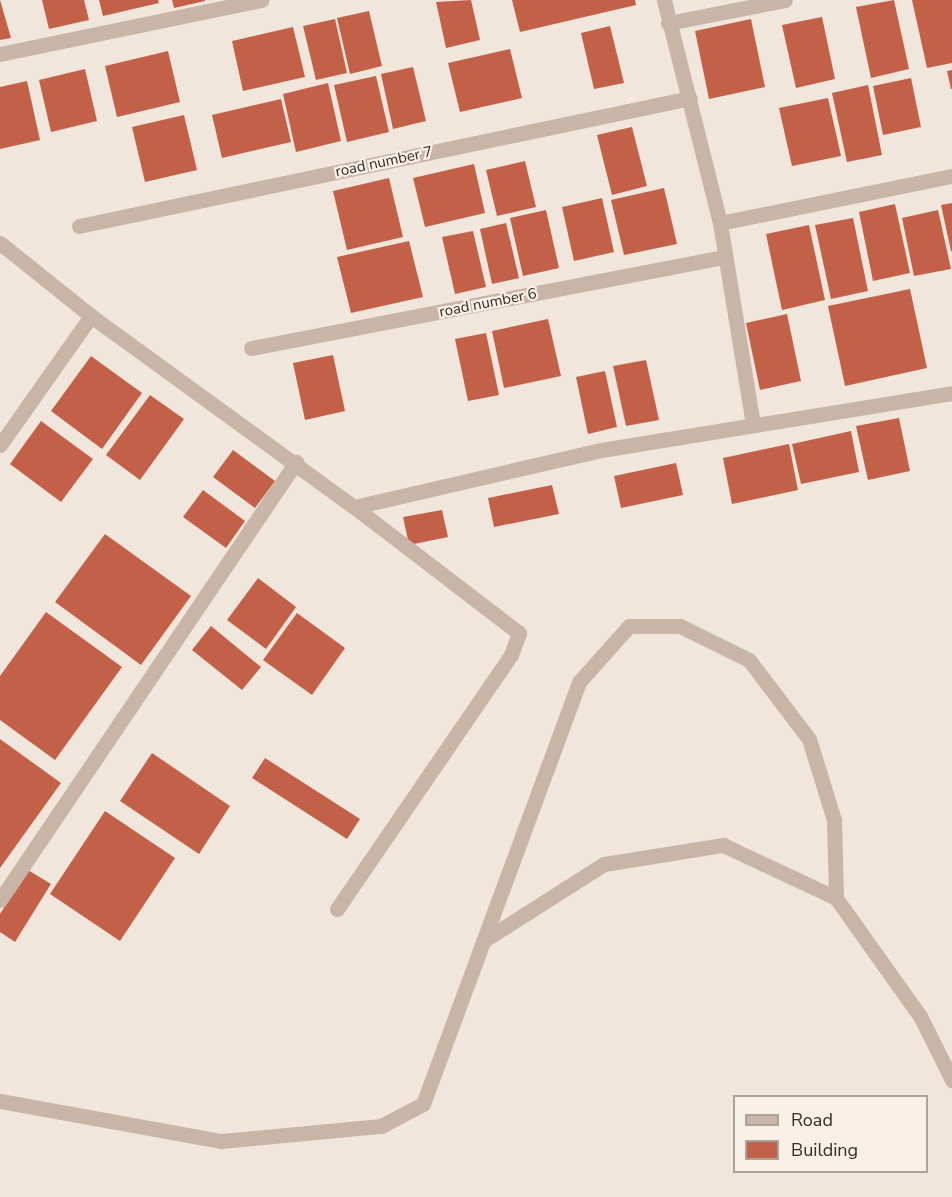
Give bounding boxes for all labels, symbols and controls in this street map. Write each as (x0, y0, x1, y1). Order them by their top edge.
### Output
street label: road number 7 (334, 143, 434, 181)
street label: road number 6 (438, 285, 538, 321)
legend (733, 1095, 928, 1173)
text: Road (791, 1108, 833, 1132)
text: Building (791, 1138, 858, 1162)

